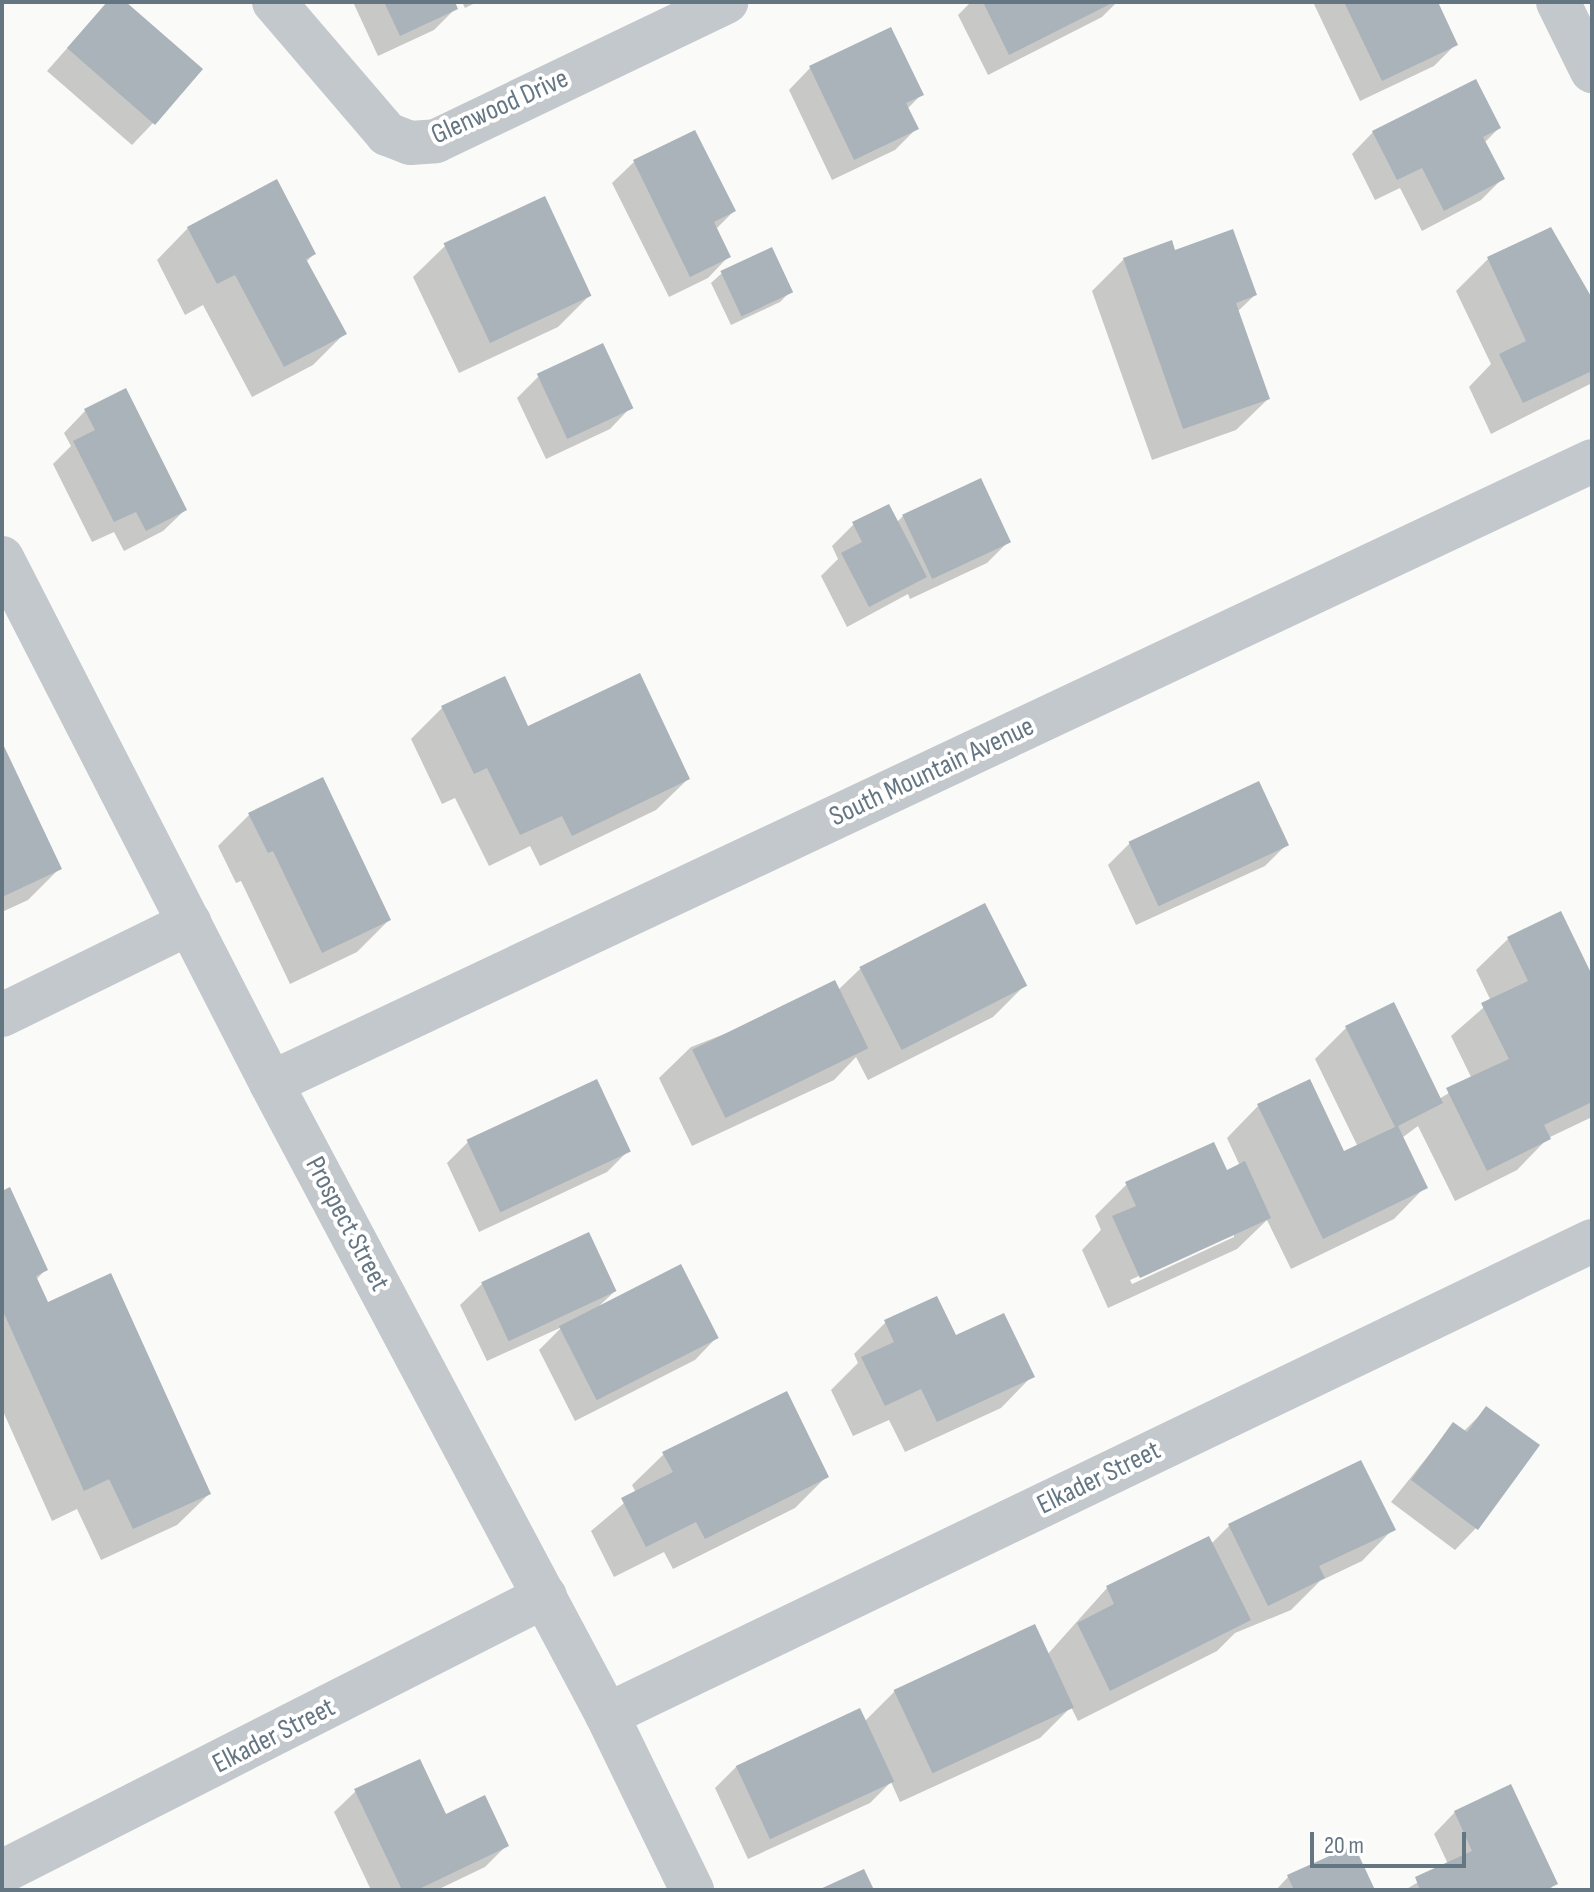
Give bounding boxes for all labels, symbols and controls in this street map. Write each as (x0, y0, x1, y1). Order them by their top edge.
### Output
street label: Glenwood Drive (426, 62, 574, 152)
street label: South Mountain Avenue (824, 710, 1040, 834)
street label: Prospect Street (298, 1151, 396, 1297)
street label: Elkader Street (1032, 1434, 1166, 1522)
street label: Elkader Street (207, 1691, 341, 1781)
scale bar (1314, 1816, 1470, 1866)
text: 20 m (1324, 1831, 1364, 1860)

